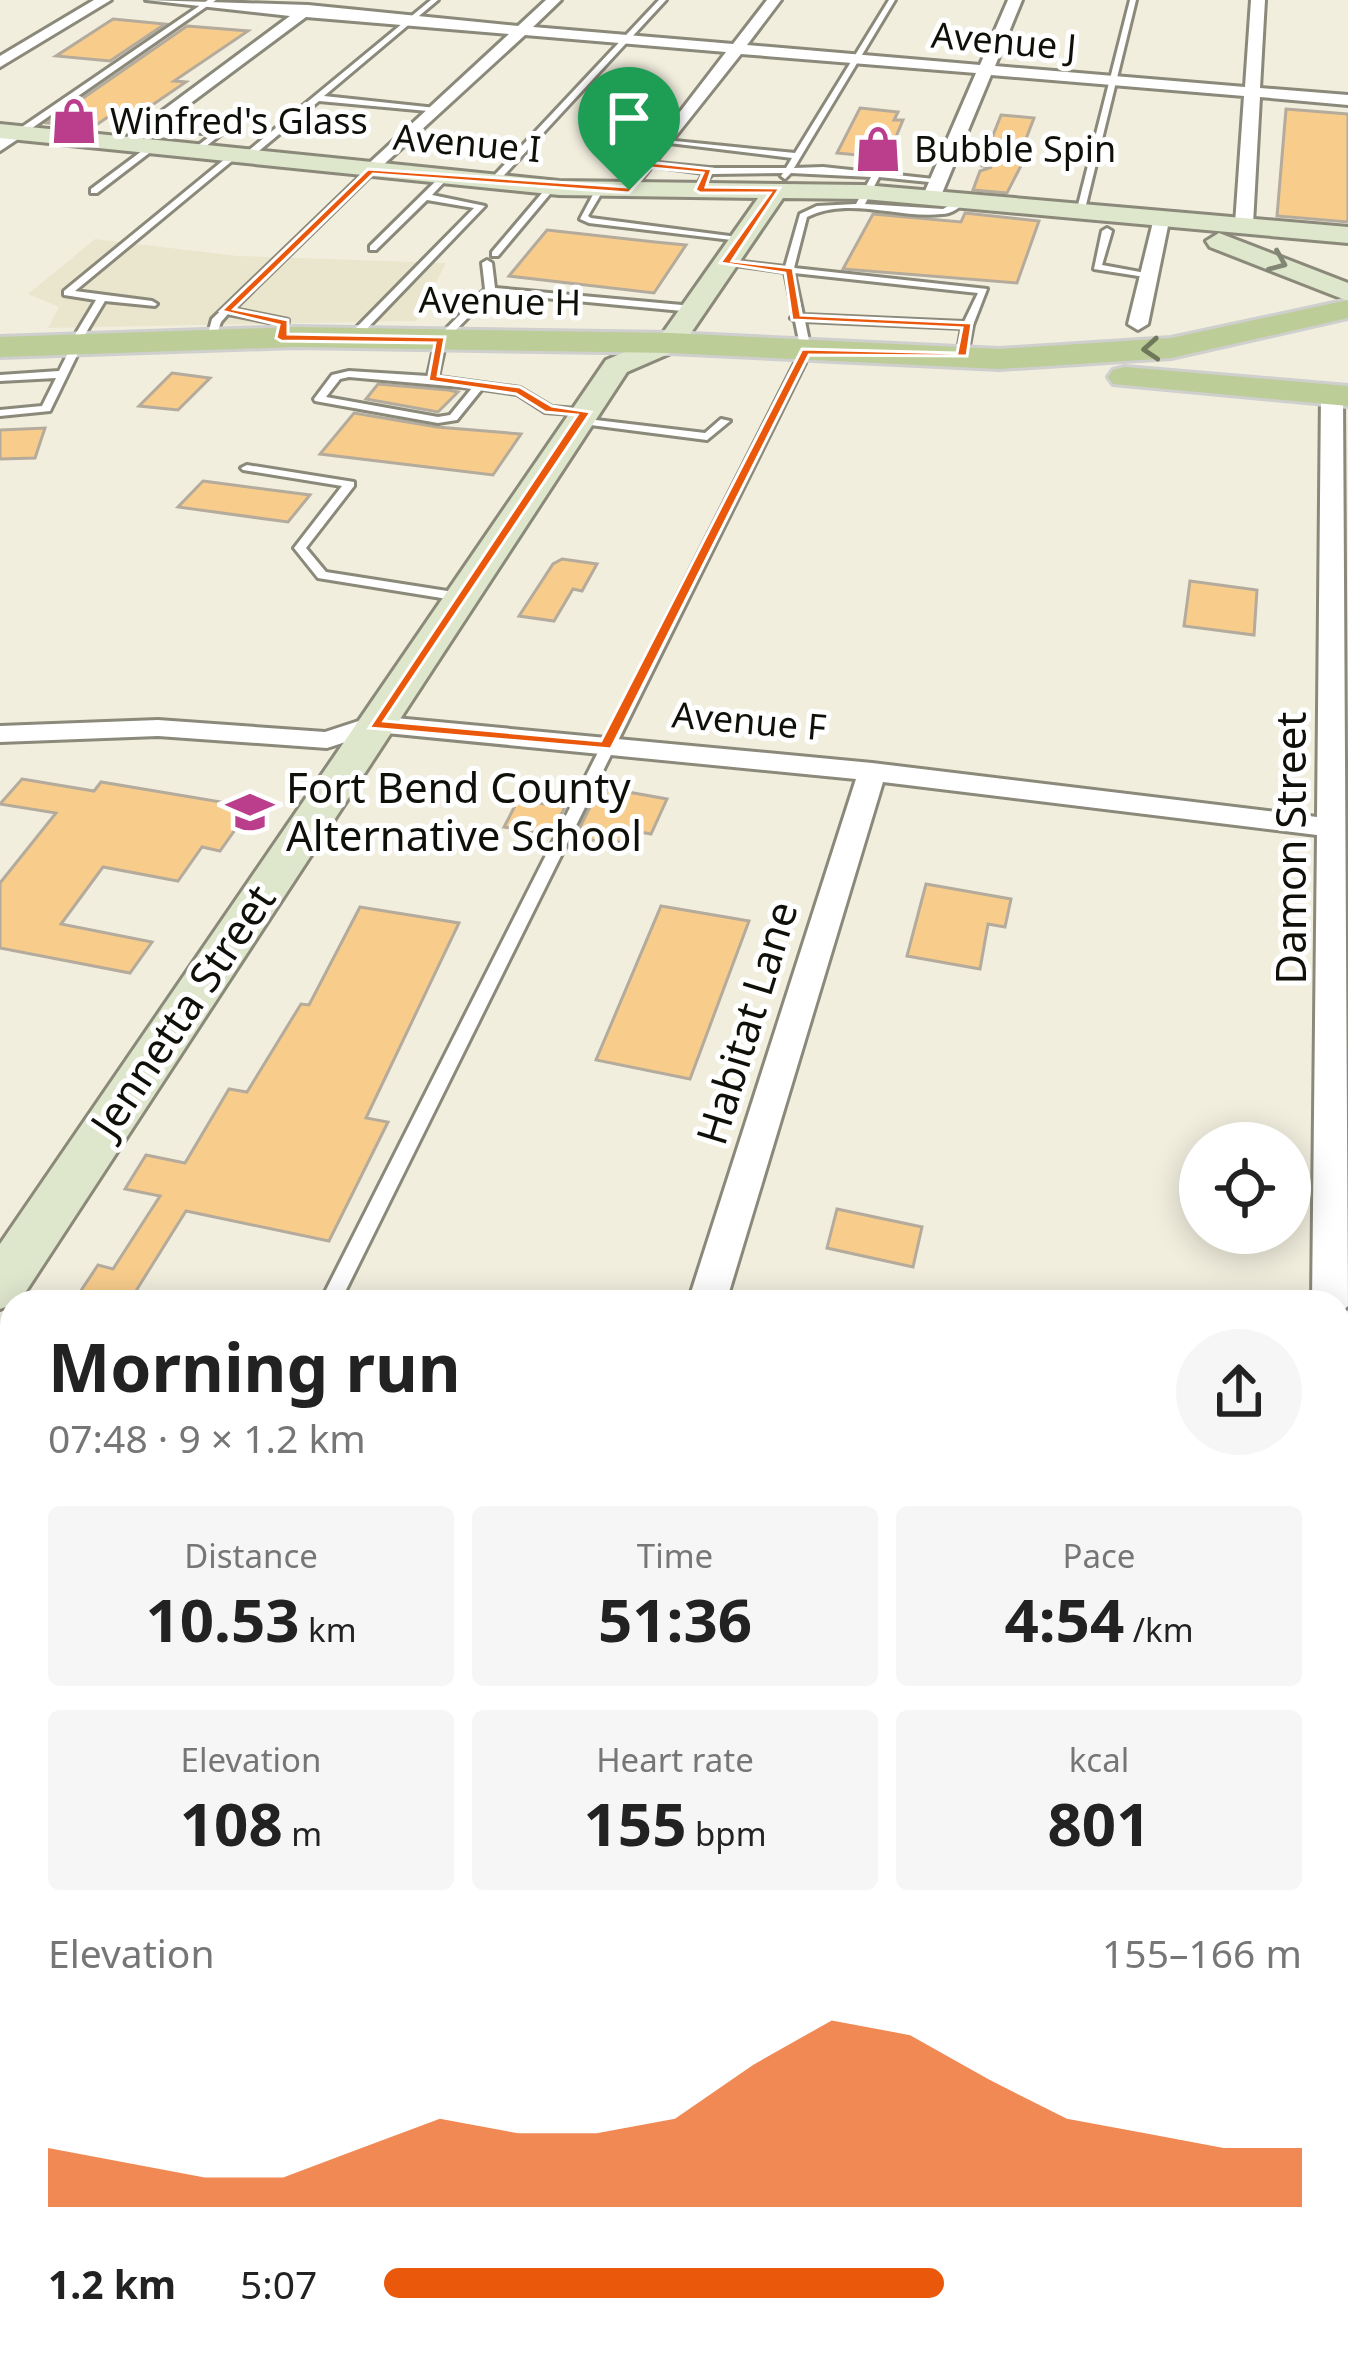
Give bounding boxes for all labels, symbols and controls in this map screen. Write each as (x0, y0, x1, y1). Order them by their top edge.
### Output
street label: Avenue J (929, 10, 1079, 71)
pin (578, 67, 680, 190)
icon: arrive (596, 85, 662, 151)
shop icon: Winfred's Glass (49, 96, 99, 146)
place label: Winfred's Glass (110, 96, 368, 145)
street label: Avenue I (391, 112, 543, 173)
shop icon: Bubble Spin (853, 124, 903, 174)
place label: Bubble Spin (914, 124, 1116, 173)
one-way arrow (1266, 248, 1287, 272)
street label: Avenue H (418, 275, 582, 326)
one-way arrow (1141, 336, 1160, 362)
street label: Avenue F (670, 689, 828, 752)
street label: Damon Street (1261, 711, 1318, 985)
place label: Fort Bend County Alternative School (286, 758, 642, 863)
school or university icon: Fort Bend County Alternative School (225, 787, 275, 837)
street label: Jennetta Street (74, 873, 287, 1151)
street label: Habitat Lane (682, 894, 810, 1151)
map controls (1179, 1122, 1311, 1254)
button: locate (1179, 1122, 1311, 1254)
text: Morning run (48, 1321, 461, 1411)
button: share (1176, 1329, 1302, 1455)
text: 07:48 · 9 × 1.2 km (48, 1411, 366, 1464)
text: Distance (184, 1533, 318, 1578)
text: Time (637, 1533, 713, 1578)
text: Pace (1063, 1533, 1135, 1578)
text: 10.53 (145, 1578, 300, 1660)
text: 51:36 (598, 1578, 752, 1660)
text: 4:54 (1004, 1578, 1124, 1660)
text: km (300, 1607, 357, 1652)
text: /km (1124, 1607, 1194, 1652)
text: Elevation (181, 1737, 321, 1782)
text: Heart rate (596, 1737, 754, 1782)
text: kcal (1069, 1737, 1129, 1782)
text: 108 (180, 1782, 283, 1864)
text: 155 (584, 1782, 686, 1864)
text: 801 (1048, 1782, 1150, 1864)
text: m (283, 1811, 322, 1856)
text: bpm (686, 1811, 767, 1856)
text: Elevation (48, 1926, 215, 1979)
text: 155–166 m (1102, 1926, 1302, 1979)
text: 1.2 km (48, 2257, 176, 2310)
text: 5:07 (240, 2257, 317, 2310)

